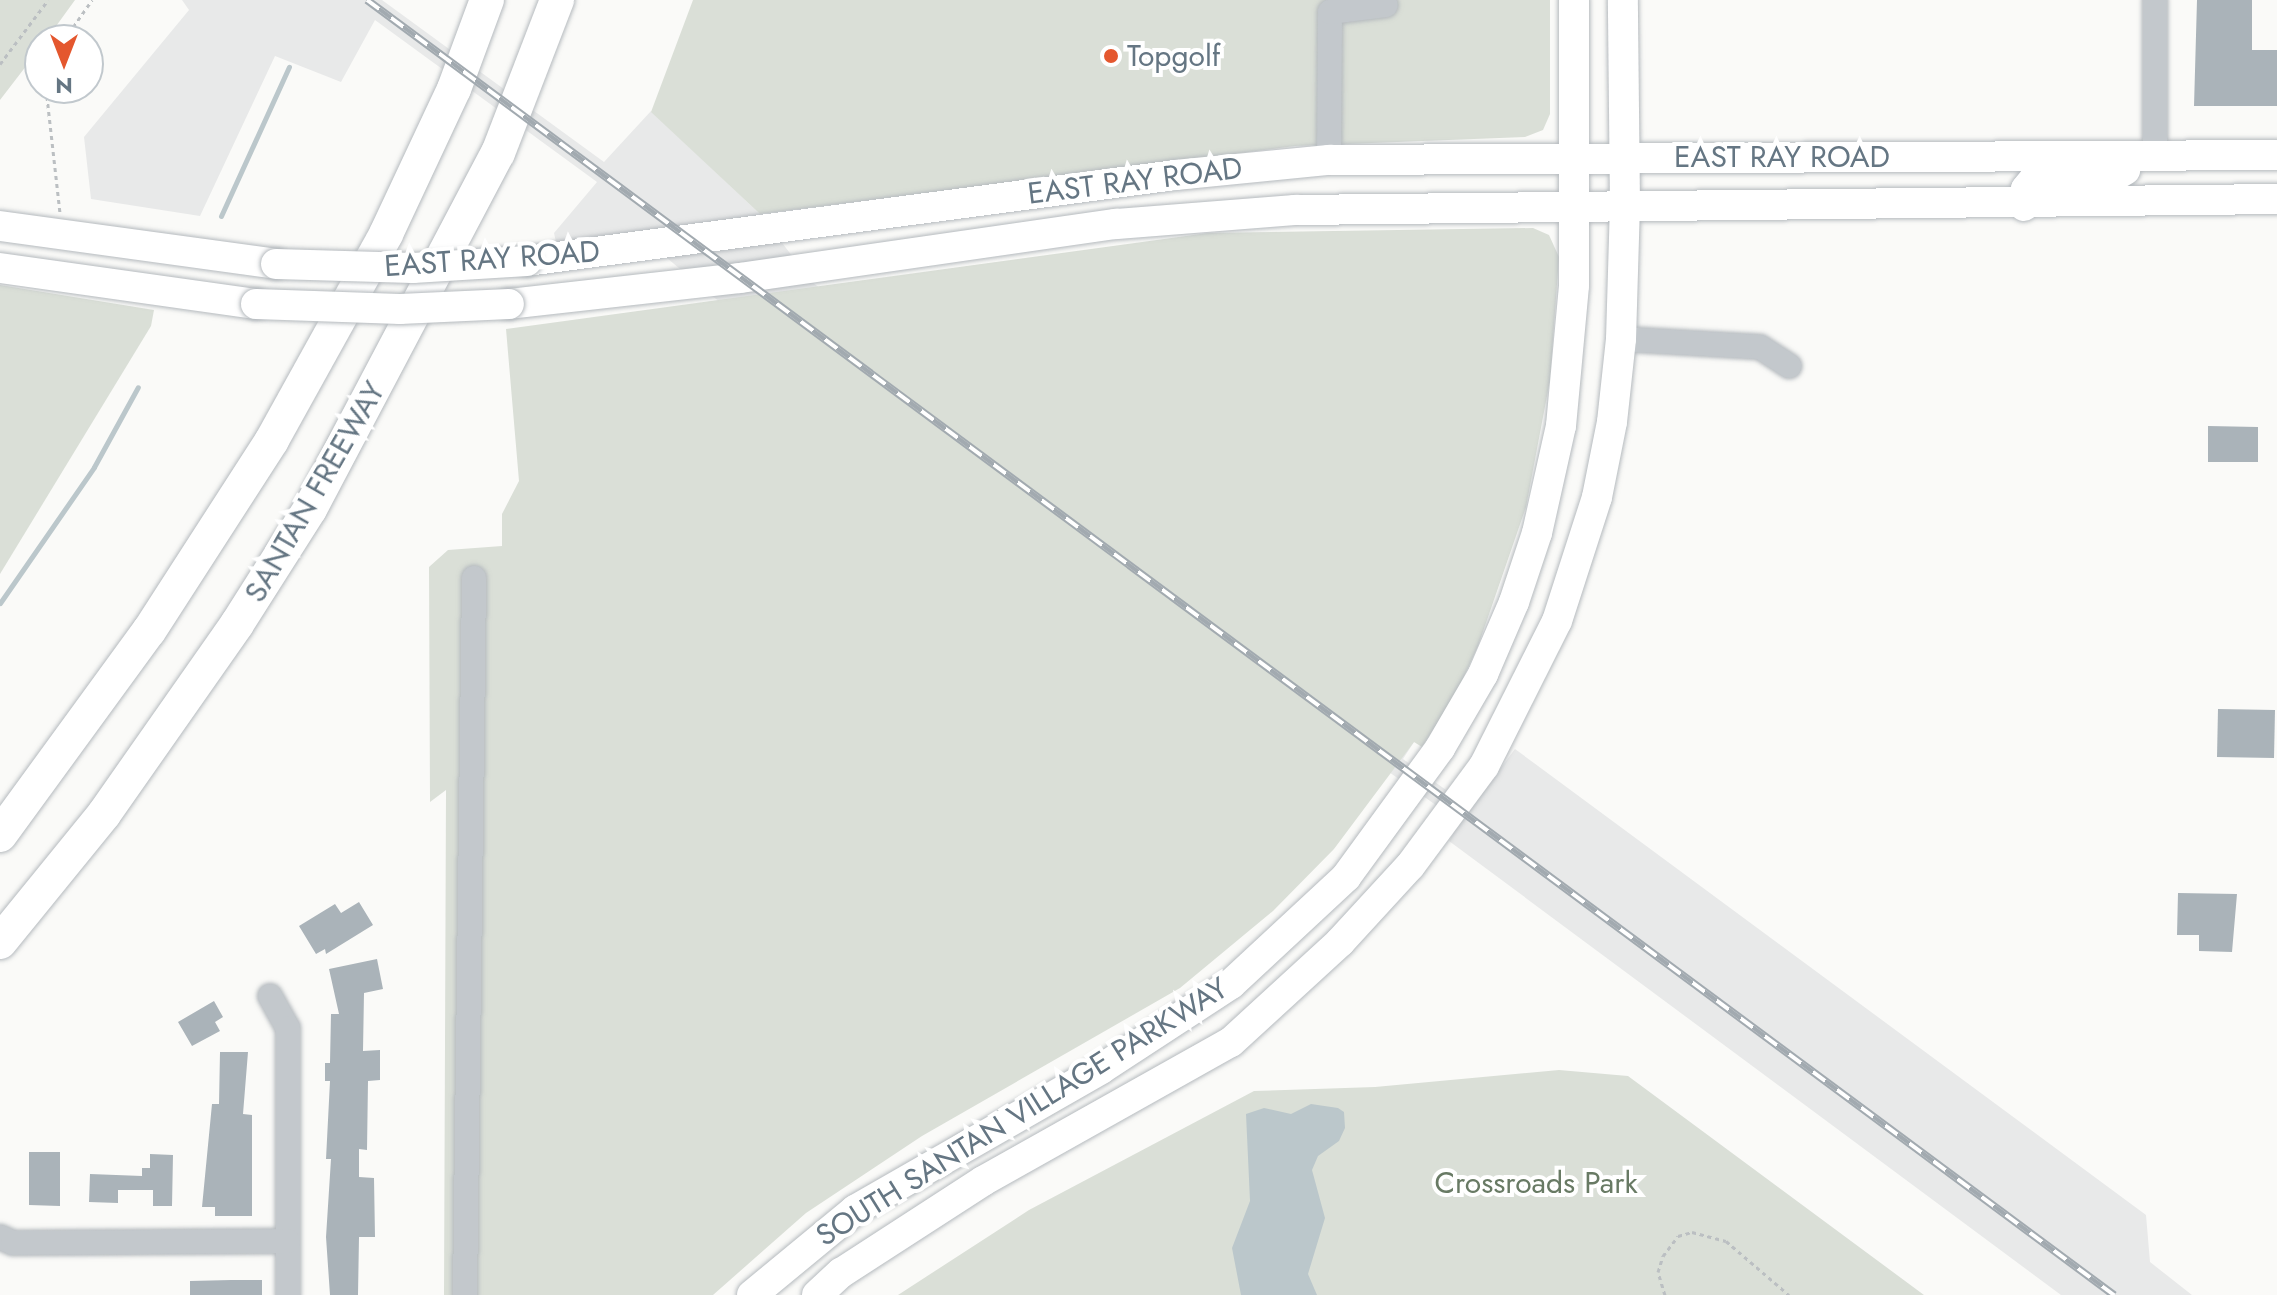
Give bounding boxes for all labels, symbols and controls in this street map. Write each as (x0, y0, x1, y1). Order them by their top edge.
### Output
north arrow (24, 24, 104, 104)
place label: Topgolf (1127, 38, 1220, 74)
marker: Topgolf (1102, 47, 1120, 65)
text: N (55, 70, 73, 102)
street label: EAST RAY ROAD (1674, 139, 1890, 175)
street label: EAST RAY ROAD (1026, 150, 1244, 212)
street label: EAST RAY ROAD (383, 234, 601, 284)
street label: SANTAN FREEWAY (237, 375, 393, 609)
street label: SOUTH SANTAN VILLAGE PARKWAY (810, 970, 1234, 1254)
park label: Crossroads Park (1434, 1165, 1638, 1201)

